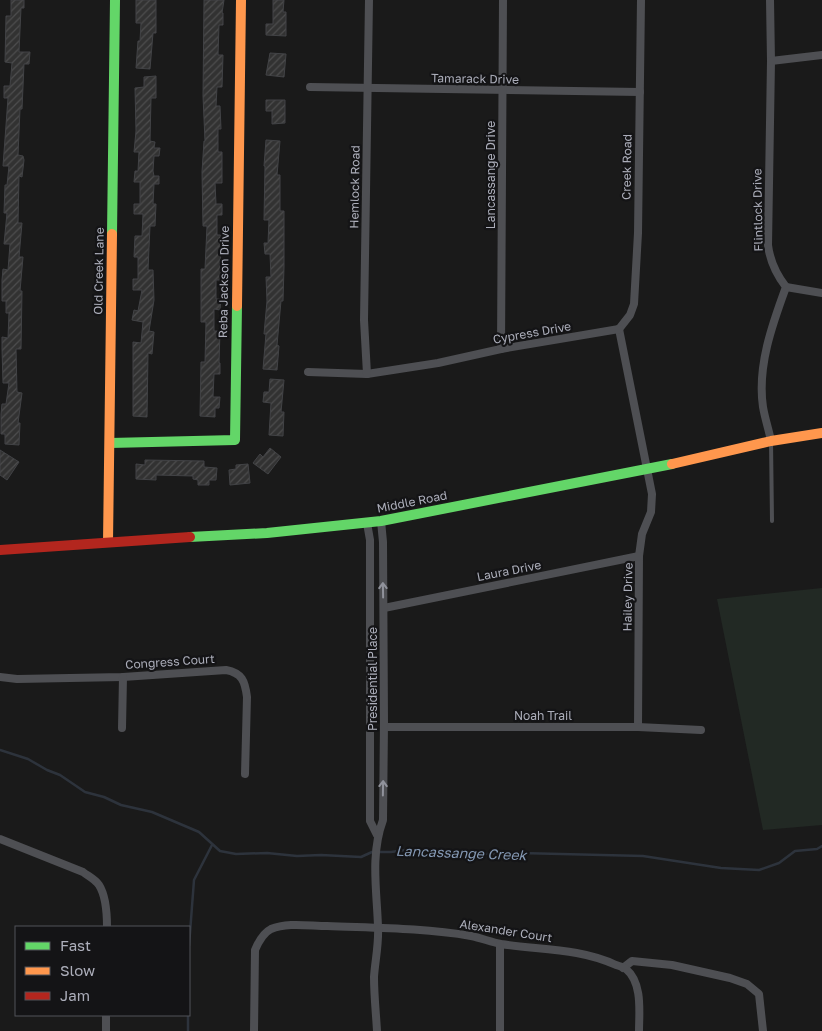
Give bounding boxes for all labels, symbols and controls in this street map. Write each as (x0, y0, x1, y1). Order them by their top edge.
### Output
street label: Tamarack Drive (431, 70, 519, 87)
street label: Lancassange Drive (483, 121, 498, 229)
street label: Creek Road (618, 134, 635, 200)
street label: Hemlock Road (346, 145, 363, 229)
street label: Flintlock Drive (749, 168, 766, 252)
street label: Reba Jackson Drive (215, 226, 232, 338)
street label: Old Creek Lane (90, 227, 107, 315)
street label: Cypress Drive (492, 318, 572, 347)
street label: Middle Road (375, 487, 448, 516)
street label: Laura Drive (476, 557, 542, 584)
street label: Hailey Drive (619, 562, 636, 632)
one-way arrow (378, 582, 388, 598)
street label: Presidential Place (365, 627, 380, 731)
street label: Congress Court (125, 651, 215, 672)
street label: Noah Trail (514, 708, 572, 723)
one-way arrow (378, 780, 388, 796)
water label: Lancassange Creek (395, 842, 529, 863)
street label: Alexander Court (459, 916, 553, 945)
legend (15, 926, 190, 1016)
text: Fast (60, 936, 91, 954)
text: Slow (60, 961, 95, 979)
text: Jam (60, 986, 90, 1004)

